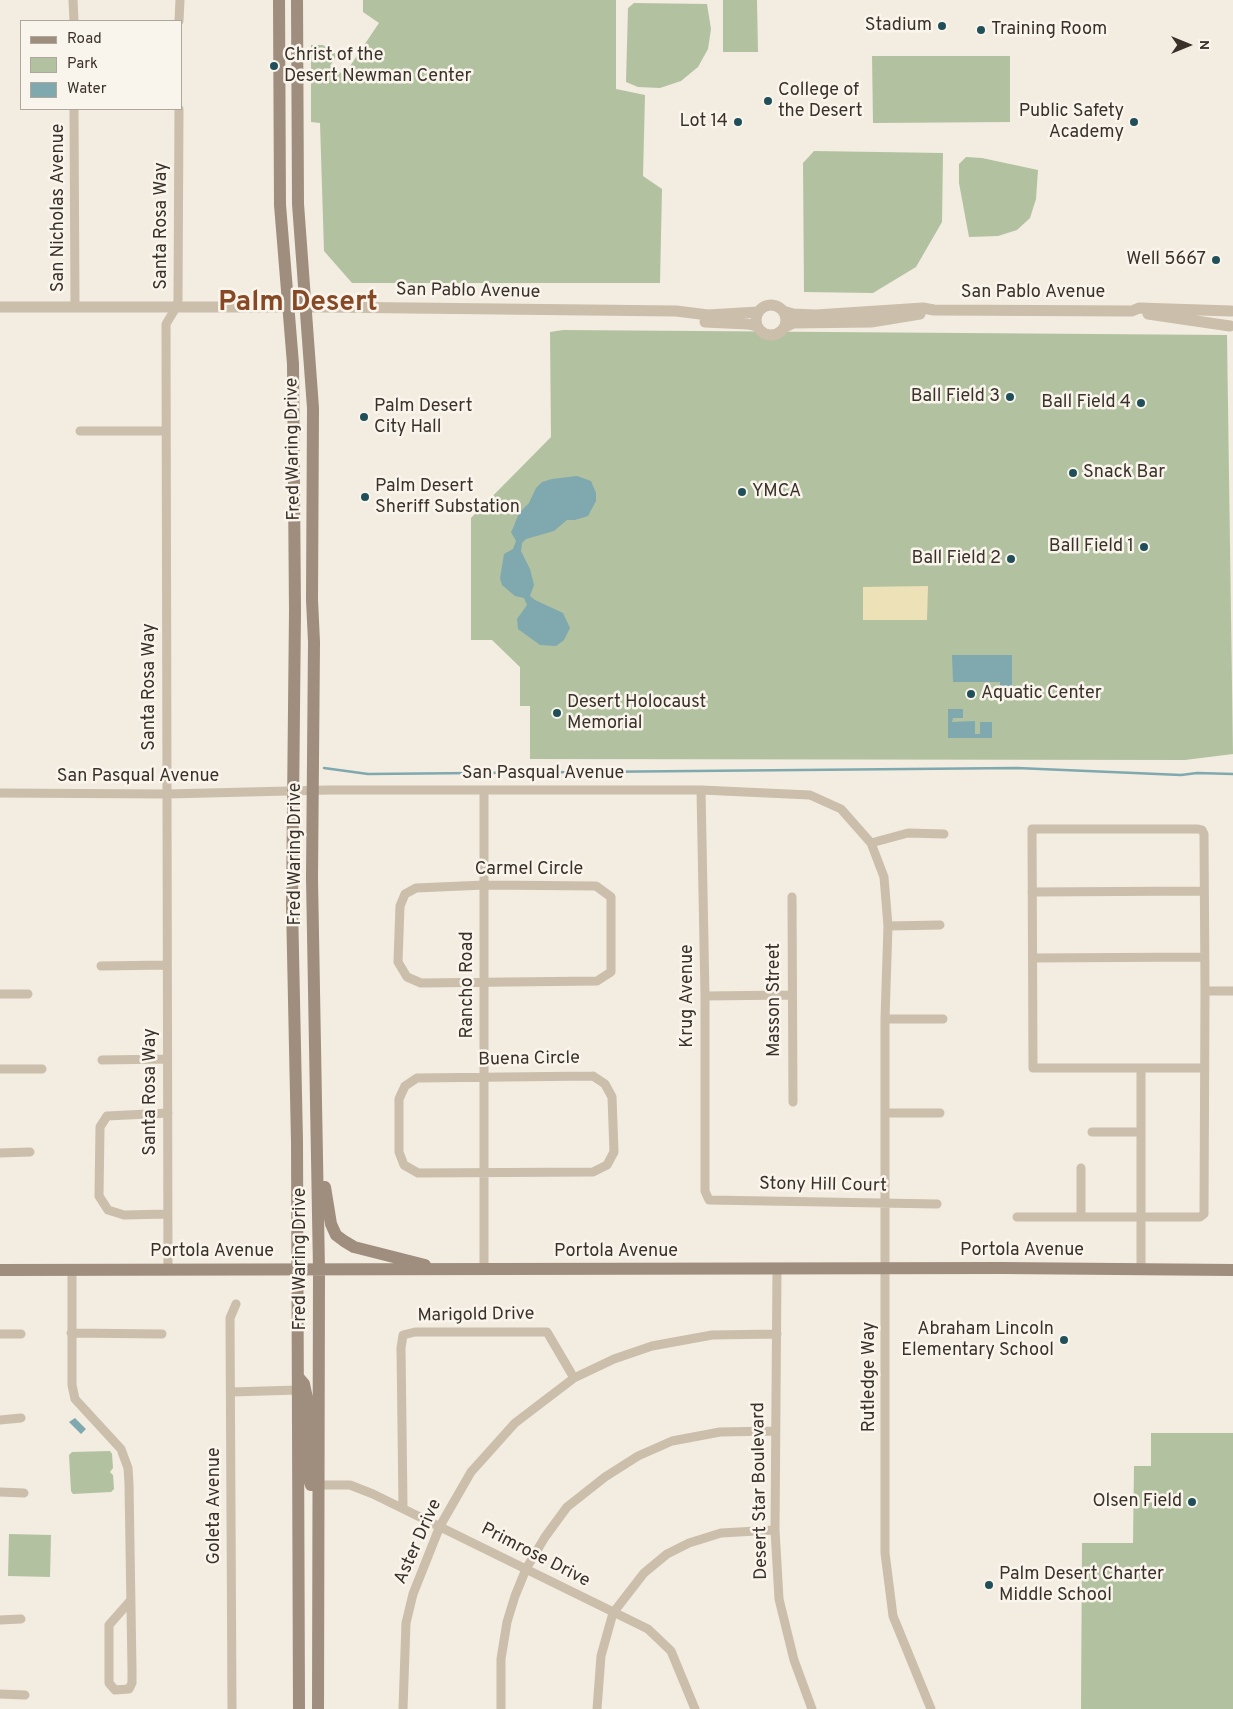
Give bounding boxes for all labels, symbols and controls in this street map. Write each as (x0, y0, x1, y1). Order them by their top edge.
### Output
place label: Stadium (865, 15, 932, 37)
place label: Training Room (991, 19, 1107, 41)
legend (20, 20, 182, 110)
marker: Stadium (936, 20, 948, 32)
north arrow (1163, 20, 1213, 70)
marker: Training Room (975, 24, 987, 36)
text: Road (67, 30, 102, 49)
text: N (1195, 40, 1212, 50)
place label: Christ of the Desert Newman Center (284, 45, 472, 88)
text: Park (67, 55, 98, 74)
marker: Christ of the Desert Newman Center (268, 60, 280, 72)
text: Water (67, 80, 106, 99)
place label: College of the Desert (778, 80, 863, 122)
marker: College of the Desert (762, 95, 774, 107)
place label: Public Safety Academy (1019, 101, 1124, 144)
place label: Lot 14 (680, 111, 728, 133)
marker: Lot 14 (732, 116, 744, 128)
marker: Public Safety Academy (1128, 116, 1140, 128)
street label: San Nicholas Avenue (48, 124, 70, 292)
street label: Santa Rosa Way (151, 162, 173, 290)
place label: Well 5667 (1126, 249, 1206, 271)
marker: Well 5667 (1210, 254, 1222, 266)
street label: San Pablo Avenue (396, 280, 540, 304)
street label: San Pablo Avenue (961, 282, 1105, 304)
district label: Palm Desert (218, 287, 378, 321)
street label: Fred Waring Drive (282, 377, 306, 521)
place label: Ball Field 3 (911, 386, 1000, 408)
marker: Ball Field 3 (1004, 391, 1016, 403)
place label: Ball Field 4 (1041, 392, 1131, 414)
place label: Palm Desert City Hall (374, 396, 472, 438)
marker: Ball Field 4 (1135, 397, 1147, 409)
marker: Palm Desert City Hall (358, 411, 370, 423)
place label: Snack Bar (1083, 462, 1165, 484)
marker: Snack Bar (1067, 467, 1079, 479)
place label: Palm Desert Sheriff Substation (375, 476, 520, 518)
place label: YMCA (752, 481, 801, 503)
marker: YMCA (736, 486, 748, 498)
marker: Palm Desert Sheriff Substation (359, 491, 371, 503)
place label: Ball Field 1 (1049, 536, 1134, 558)
marker: Ball Field 1 (1138, 541, 1150, 553)
place label: Ball Field 2 (911, 548, 1001, 570)
marker: Ball Field 2 (1005, 553, 1017, 565)
street label: Santa Rosa Way (139, 623, 161, 751)
place label: Aquatic Center (981, 683, 1102, 705)
marker: Aquatic Center (965, 688, 977, 700)
place label: Desert Holocaust Memorial (567, 692, 706, 734)
marker: Desert Holocaust Memorial (551, 707, 563, 719)
street label: San Pasqual Avenue (462, 763, 624, 785)
street label: San Pasqual Avenue (57, 766, 219, 788)
street label: Fred Waring Drive (285, 783, 307, 925)
street label: Carmel Circle (475, 859, 583, 881)
street label: Rancho Road (457, 931, 479, 1039)
street label: Masson Street (764, 943, 786, 1057)
street label: Krug Avenue (677, 944, 699, 1048)
street label: Santa Rosa Way (140, 1028, 162, 1156)
street label: Buena Circle (478, 1048, 580, 1072)
street label: Stony Hill Court (759, 1174, 887, 1198)
street label: Fred Waring Drive (290, 1188, 312, 1330)
street label: Portola Avenue (960, 1240, 1084, 1262)
street label: Portola Avenue (150, 1241, 274, 1263)
street label: Portola Avenue (554, 1241, 678, 1263)
street label: Marigold Drive (417, 1304, 535, 1328)
place label: Abraham Lincoln Elementary School (901, 1319, 1054, 1362)
street label: Rutledge Way (859, 1322, 881, 1432)
marker: Abraham Lincoln Elementary School (1058, 1334, 1070, 1346)
street label: Desert Star Boulevard (749, 1402, 773, 1580)
street label: Goleta Avenue (204, 1447, 226, 1565)
place label: Olsen Field (1092, 1491, 1182, 1513)
street label: Aster Drive (391, 1496, 447, 1588)
marker: Olsen Field (1186, 1496, 1198, 1508)
street label: Primrose Drive (477, 1519, 593, 1593)
place label: Palm Desert Charter Middle School (999, 1564, 1164, 1606)
marker: Palm Desert Charter Middle School (983, 1579, 995, 1591)

